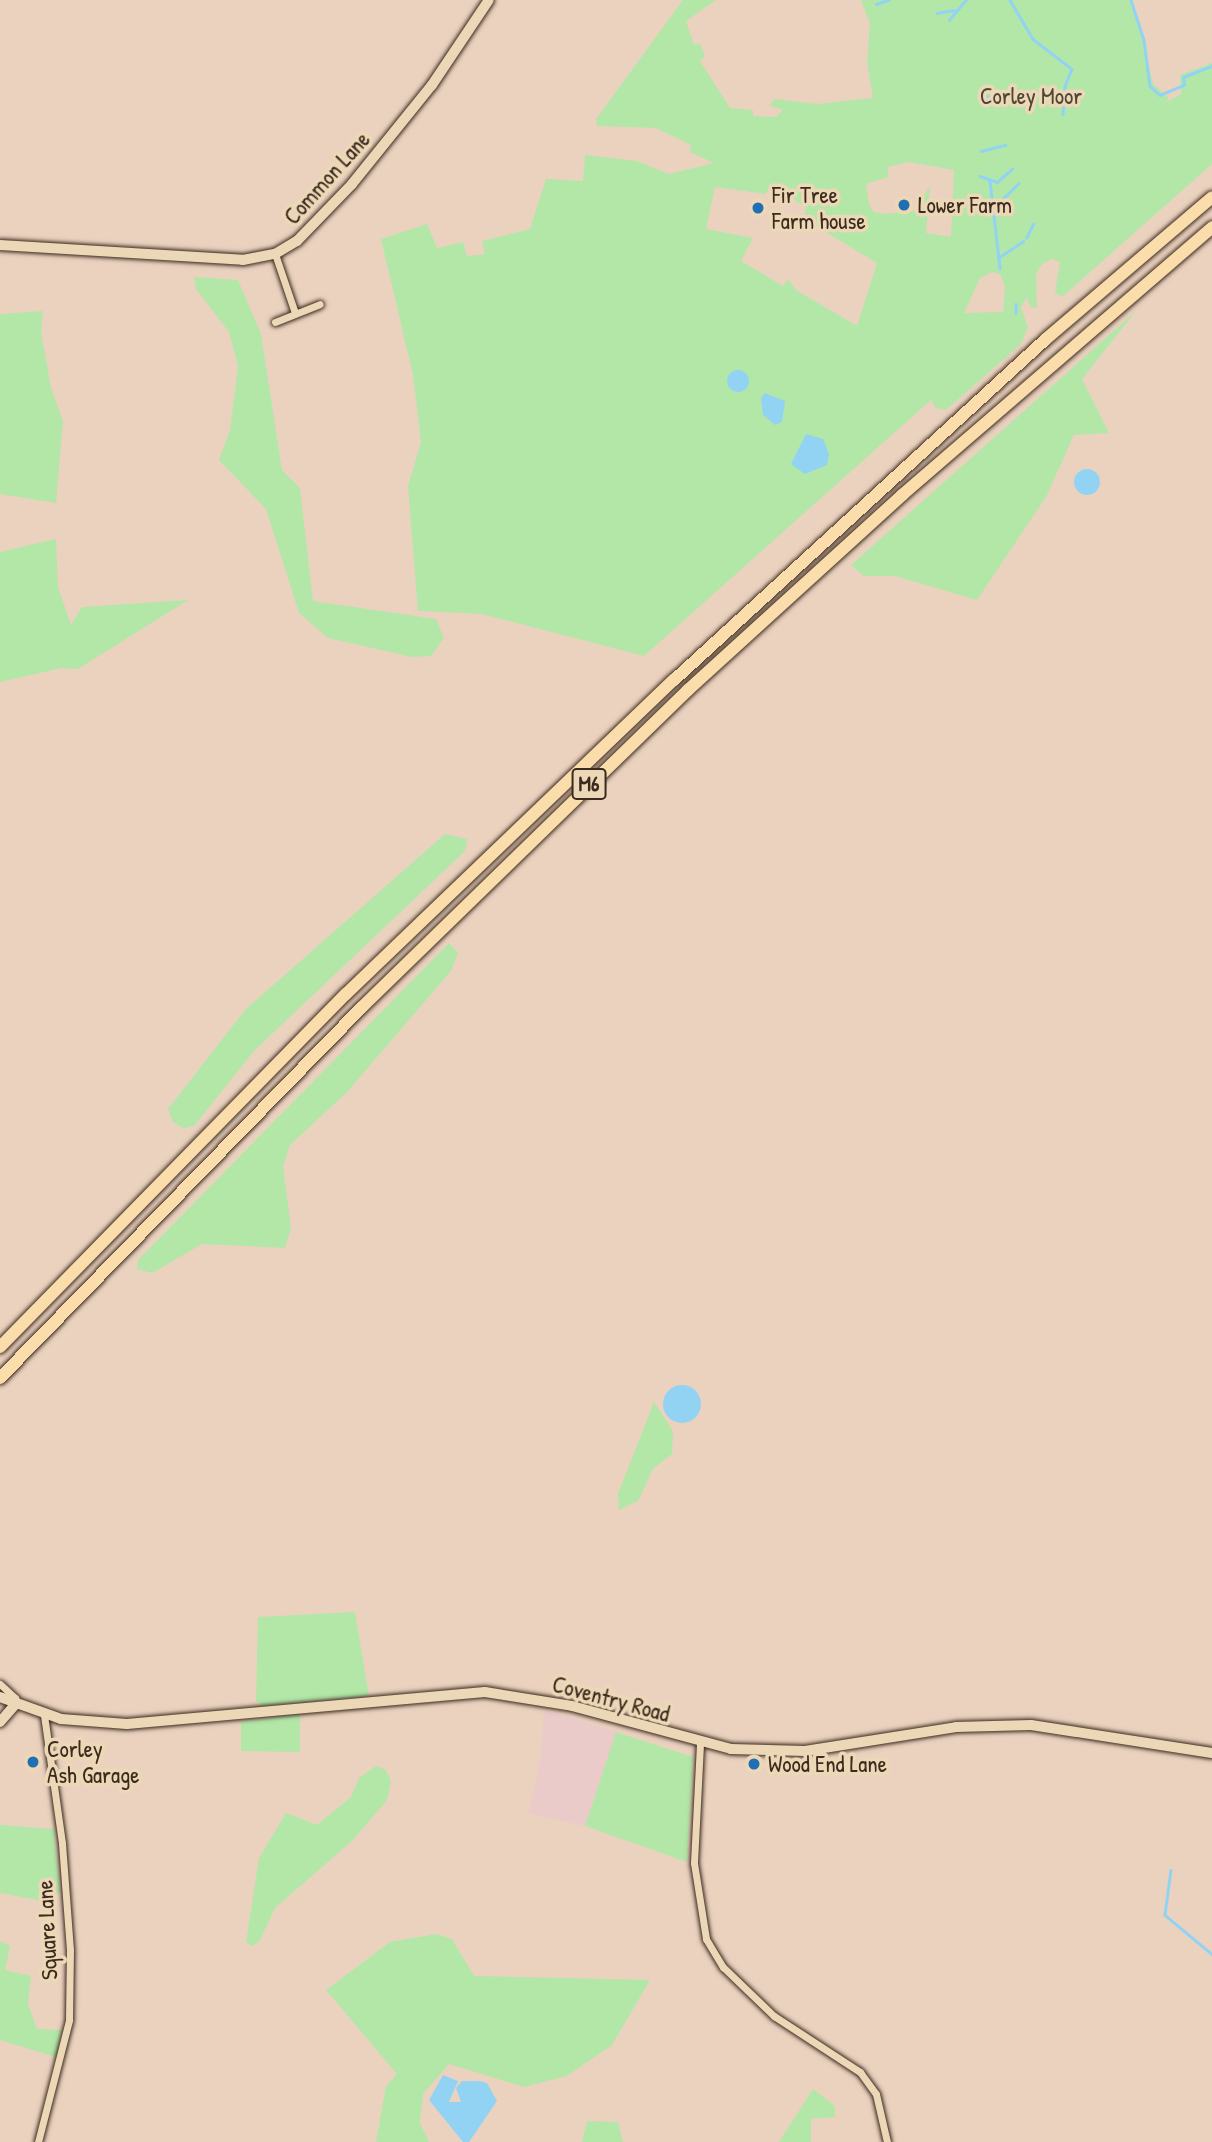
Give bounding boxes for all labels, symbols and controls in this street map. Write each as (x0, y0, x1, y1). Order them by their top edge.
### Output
park label: Corley Moor (980, 82, 1082, 110)
street label: Common Lane (278, 126, 376, 230)
place label: Fir Tree Farm house (772, 181, 866, 235)
place label: Lower Farm (918, 191, 1012, 219)
marker: Lower Farm (896, 197, 912, 213)
marker: Fir Tree Farm house (750, 200, 766, 216)
road number: M6 (572, 766, 606, 802)
street label: Coventry Road (549, 1670, 673, 1728)
place label: Corley Ash Garage (47, 1735, 139, 1789)
place label: Wood End Lane (768, 1750, 887, 1778)
marker: Corley Ash Garage (25, 1754, 41, 1770)
marker: Wood End Lane (746, 1756, 762, 1772)
street label: Square Lane (31, 1879, 63, 1981)

